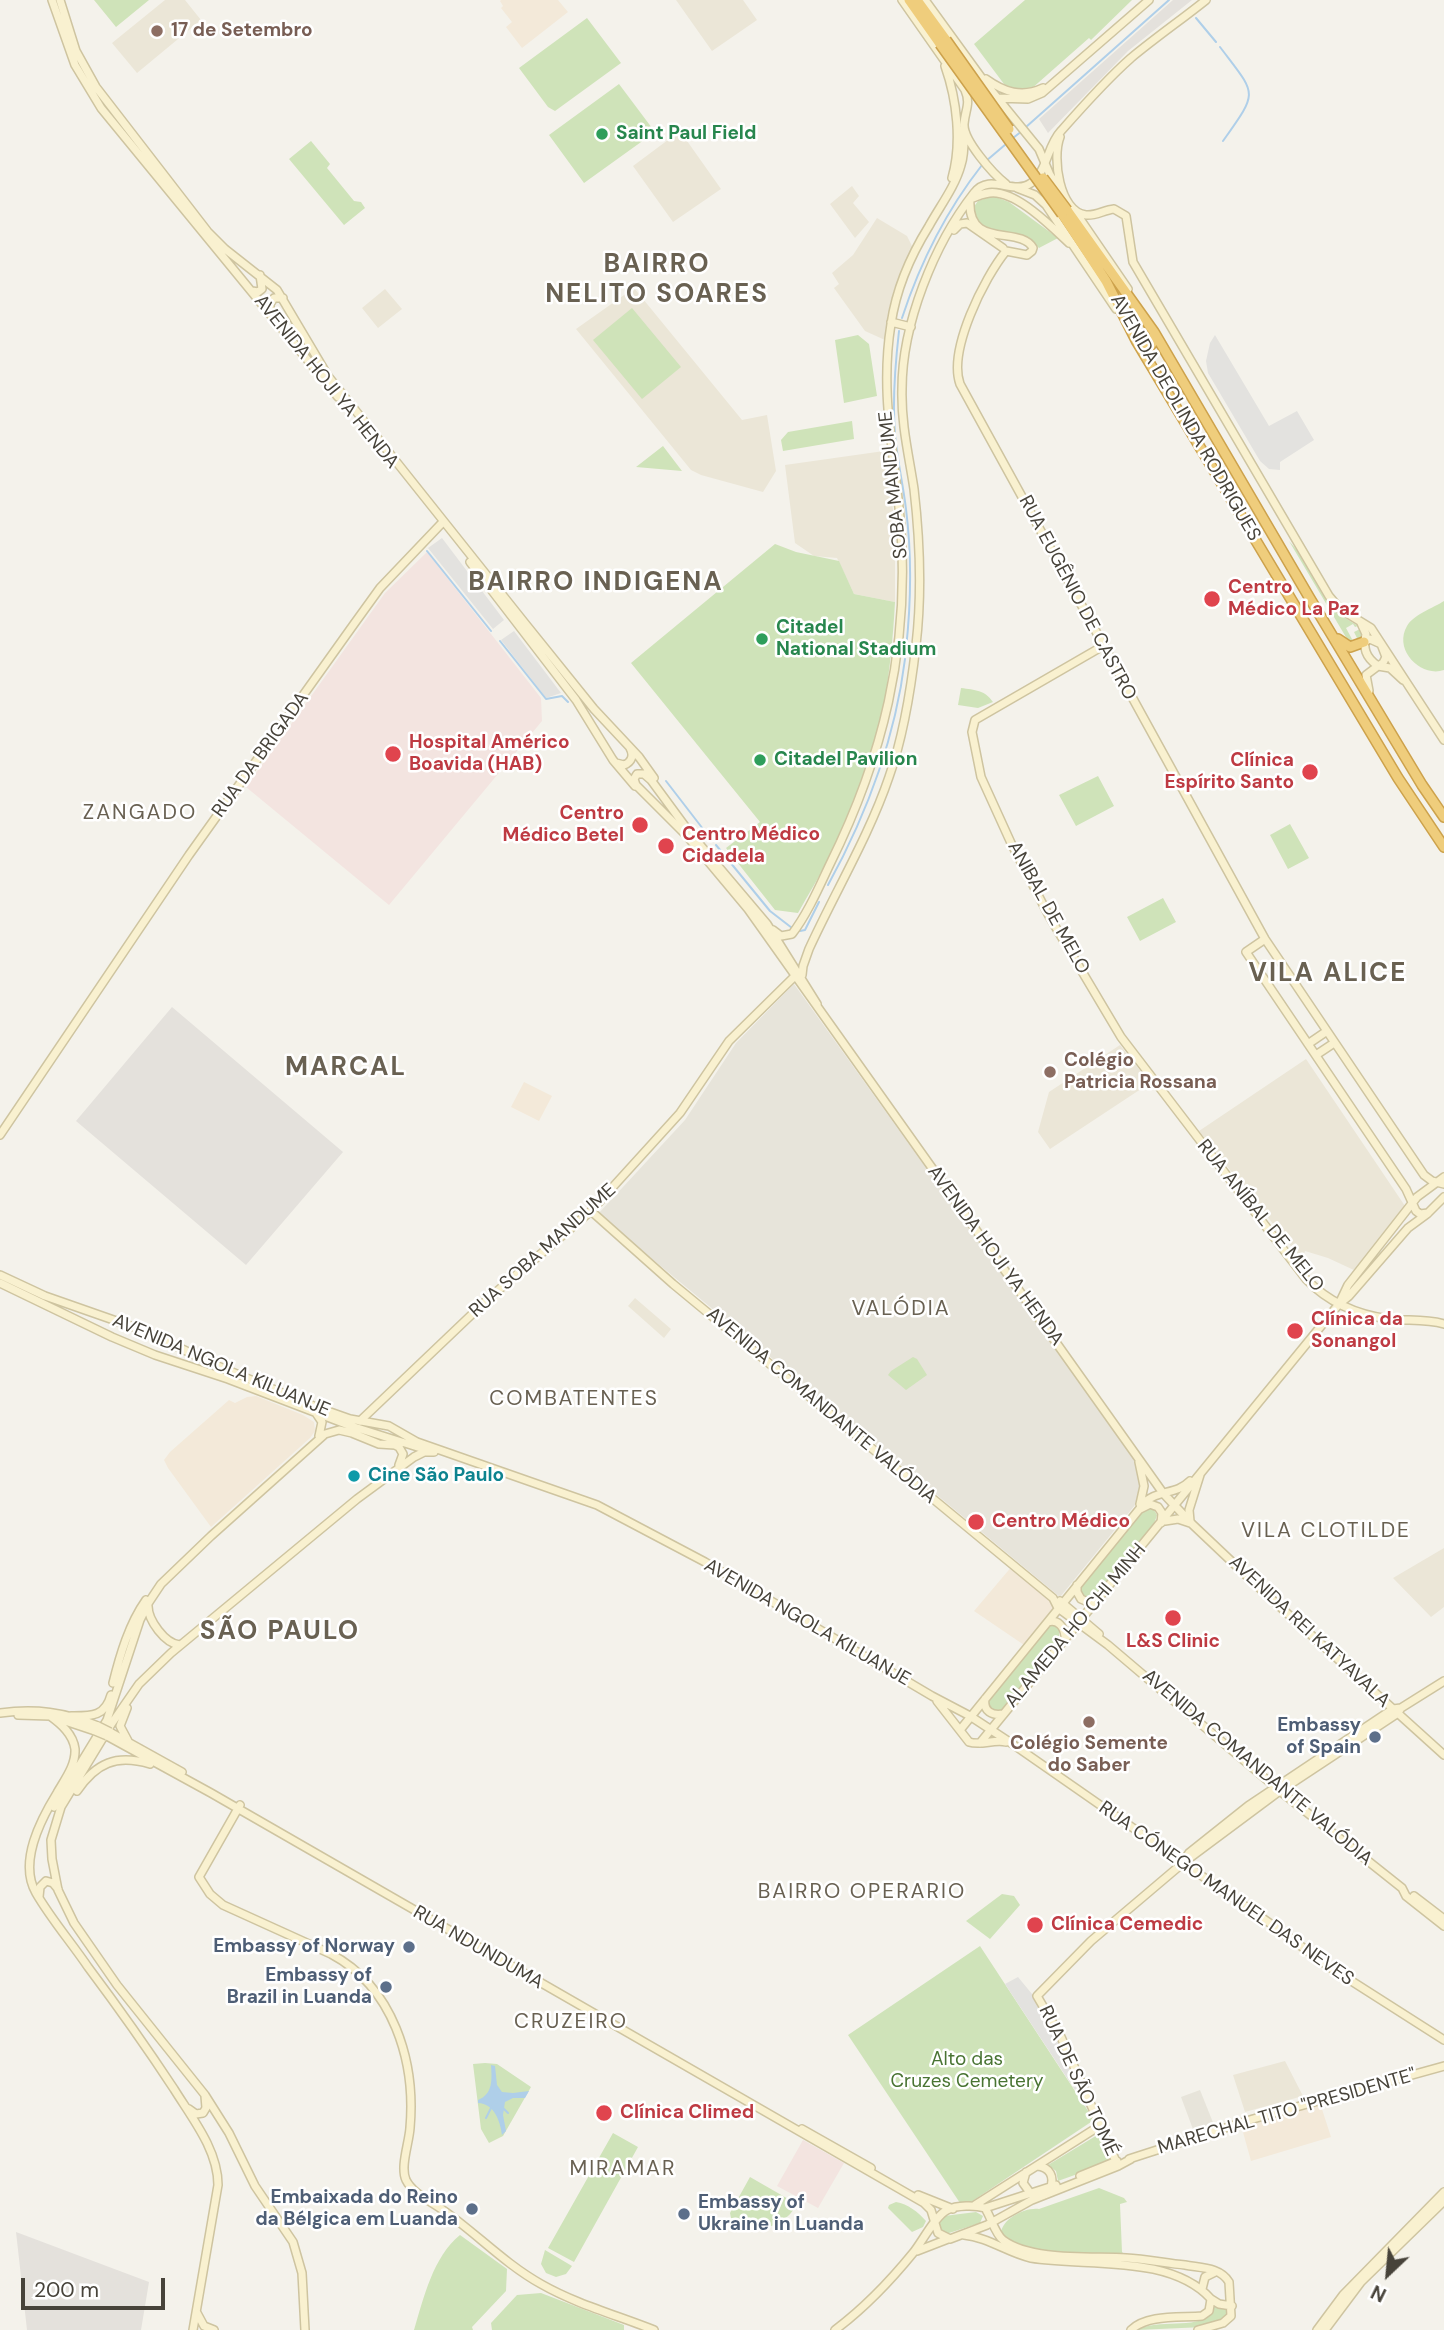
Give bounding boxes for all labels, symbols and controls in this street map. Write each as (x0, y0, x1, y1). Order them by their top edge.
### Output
place label: 17 de Setembro (171, 20, 313, 42)
marker: 17 de Setembro (149, 23, 165, 39)
place label: Saint Paul Field (616, 123, 756, 145)
marker: Saint Paul Field (594, 126, 610, 142)
district label: BAIRRO NELITO SOARES (547, 249, 767, 310)
street label: AVENIDA HOJI YA HENDA (249, 290, 403, 474)
street label: AVENIDA DEOLINDA RODRIGUES (1105, 291, 1265, 545)
street label: SOBA MANDUME (875, 410, 913, 560)
street label: RUA EUGÊNIO DE CASTRO (1013, 492, 1141, 704)
district label: BAIRRO INDIGENA (470, 567, 722, 599)
place label: Centro Médico La Paz (1228, 577, 1359, 621)
marker: Centro Médico La Paz (1202, 589, 1222, 609)
place label: Citadel National Stadium (776, 617, 936, 661)
marker: Citadel National Stadium (754, 631, 770, 647)
street label: RUA DA BRIGADA (208, 688, 314, 822)
place label: Hospital Américo Boavida (HAB) (409, 732, 570, 776)
marker: Hospital Américo Boavida (HAB) (383, 744, 403, 764)
place label: Citadel Pavilion (774, 749, 917, 771)
place label: Clínica Espírito Santo (1164, 750, 1294, 794)
marker: Citadel Pavilion (752, 752, 768, 768)
marker: Clínica Espírito Santo (1300, 762, 1320, 782)
district label: ZANGADO (84, 800, 196, 826)
place label: Centro Médico Betel (503, 803, 624, 847)
marker: Centro Médico Betel (630, 815, 650, 835)
place label: Centro Médico Cidadela (682, 824, 820, 868)
marker: Centro Médico Cidadela (656, 836, 676, 856)
street label: ANIBAL DE MELO (1002, 838, 1094, 978)
district label: VILA ALICE (1250, 958, 1406, 990)
place label: Colégio Patricia Rossana (1064, 1050, 1217, 1094)
district label: MARCAL (286, 1052, 406, 1084)
marker: Colégio Patricia Rossana (1042, 1064, 1058, 1080)
street label: RUA ANÍBAL DE MELO (1192, 1135, 1328, 1297)
street label: AVENIDA HOJI YA HENDA (922, 1161, 1068, 1351)
street label: RUA SOBA MANDUME (465, 1179, 621, 1323)
district label: VALÓDIA (852, 1296, 950, 1322)
street label: AVENIDA COMANDANTE VALÓDIA (701, 1303, 941, 1509)
place label: Clínica da Sonangol (1311, 1309, 1403, 1353)
street label: AVENIDA NGOLA KILUANJE (109, 1310, 333, 1422)
marker: Clínica da Sonangol (1285, 1321, 1305, 1341)
district label: COMBATENTES (491, 1386, 657, 1412)
place label: Cine São Paulo (368, 1465, 504, 1487)
marker: Cine São Paulo (346, 1468, 362, 1484)
place label: Centro Médico (992, 1511, 1130, 1533)
marker: Centro Médico (966, 1512, 986, 1532)
district label: VILA CLOTILDE (1243, 1518, 1409, 1544)
street label: ALAMEDA HO CHI MINH (1001, 1539, 1151, 1713)
street label: AVENIDA REI KATYAVALA (1224, 1551, 1394, 1713)
street label: AVENIDA NGOLA KILUANJE (700, 1555, 914, 1691)
marker: L&S Clinic (1163, 1608, 1183, 1628)
district label: SÃO PAULO (201, 1616, 359, 1648)
place label: L&S Clinic (1126, 1631, 1220, 1653)
street label: AVENIDA COMANDANTE VALÓDIA (1137, 1665, 1377, 1871)
marker: Colégio Semente do Saber (1081, 1714, 1097, 1730)
place label: Embassy of Spain (1277, 1715, 1361, 1759)
marker: Embassy of Spain (1367, 1729, 1383, 1745)
place label: Colégio Semente do Saber (1010, 1733, 1168, 1777)
street label: RUA CÓNEGO MANUEL DAS NEVES (1094, 1797, 1358, 1991)
district label: BAIRRO OPERARIO (760, 1879, 964, 1905)
street label: RUA NDUNDUMA (409, 1901, 547, 1995)
place label: Clínica Cemedic (1051, 1914, 1203, 1936)
marker: Clínica Cemedic (1025, 1915, 1045, 1935)
place label: Embassy of Norway (213, 1936, 395, 1958)
marker: Embassy of Norway (401, 1939, 417, 1955)
place label: Embassy of Brazil in Luanda (227, 1965, 372, 2009)
marker: Embassy of Brazil in Luanda (378, 1979, 394, 1995)
street label: RUA DE SÃO TOMÉ (1033, 2002, 1123, 2160)
district label: CRUZEIRO (515, 2009, 627, 2035)
park label: Alto das Cruzes Cemetery (890, 2049, 1044, 2093)
street label: MARECHAL TITO "PRESIDENTE" (1155, 2064, 1419, 2160)
place label: Clínica Climed (620, 2102, 754, 2124)
marker: Clínica Climed (594, 2103, 614, 2123)
district label: MIRAMAR (570, 2156, 676, 2182)
place label: Embaixada do Reino da Bélgica em Luanda (255, 2187, 458, 2231)
place label: Embassy of Ukraine in Luanda (698, 2192, 864, 2236)
marker: Embaixada do Reino da Bélgica em Luanda (464, 2201, 480, 2217)
marker: Embassy of Ukraine in Luanda (676, 2206, 692, 2222)
north arrow (1353, 2239, 1423, 2309)
scale bar (24, 2264, 168, 2308)
text: 200 m (34, 2276, 99, 2304)
text: N (1367, 2279, 1390, 2308)

